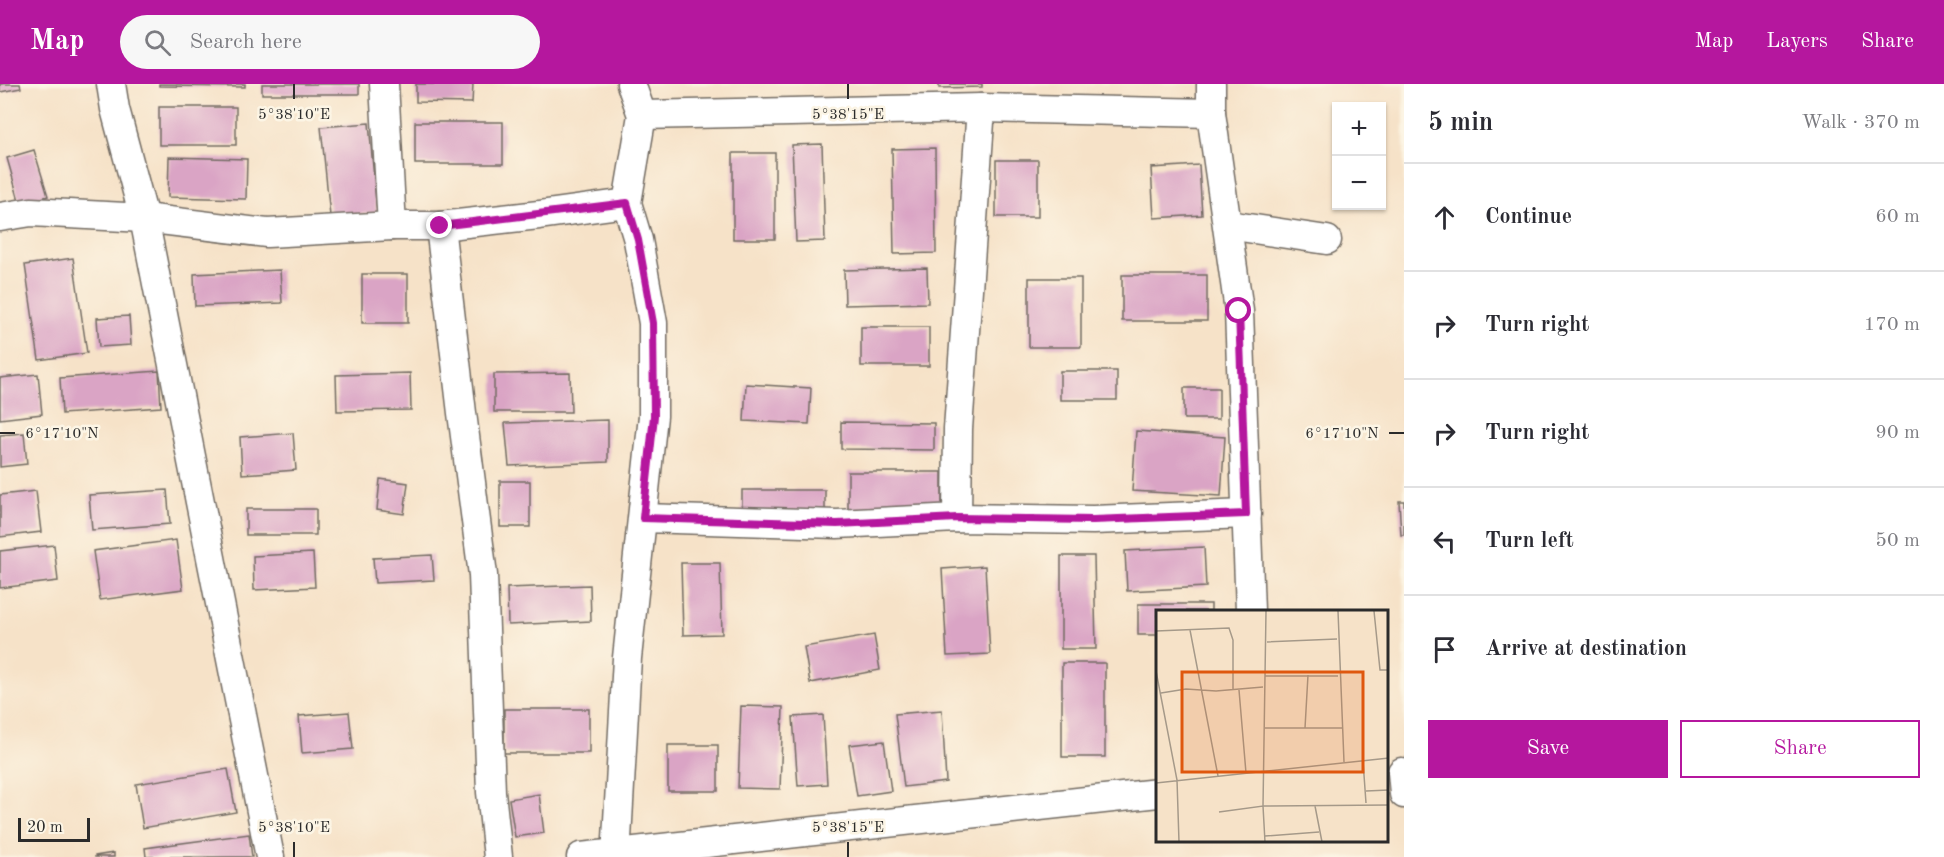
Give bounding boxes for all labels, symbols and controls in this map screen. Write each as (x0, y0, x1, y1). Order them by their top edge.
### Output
search box (120, 15, 540, 69)
icon: search (141, 26, 174, 59)
text: Map (30, 28, 84, 56)
text: Search here (189, 31, 302, 53)
text: Map (1694, 31, 1733, 52)
text: Layers (1766, 31, 1828, 52)
text: Share (1861, 31, 1914, 52)
map controls (1332, 102, 1386, 210)
button: + (1332, 102, 1386, 156)
text: 5°38'10"E (258, 108, 330, 123)
text: 5°38'15"E (812, 108, 884, 123)
text: 5 min (1428, 110, 1493, 136)
text: Walk · 370 m (1801, 113, 1920, 133)
button: − (1332, 156, 1386, 210)
icon: ahead (1428, 201, 1461, 234)
text: Continue (1485, 206, 1572, 228)
text: 60 m (1875, 207, 1920, 227)
route end (426, 212, 452, 238)
route start (1225, 297, 1251, 323)
icon: right (1428, 309, 1461, 342)
text: Turn right (1485, 314, 1589, 336)
text: 170 m (1864, 315, 1920, 335)
icon: right (1428, 417, 1461, 450)
text: Turn right (1485, 422, 1589, 444)
text: 90 m (1875, 423, 1920, 443)
text: 6°17'10"N (25, 427, 99, 442)
text: 6°17'10"N (1305, 427, 1379, 442)
icon: left (1428, 525, 1461, 558)
text: Turn left (1485, 530, 1574, 552)
text: 50 m (1875, 531, 1920, 551)
inset map (1156, 610, 1389, 842)
icon: arrive (1428, 633, 1461, 666)
text: Arrive at destination (1485, 638, 1687, 660)
button: Save (1428, 720, 1668, 778)
button: Share (1680, 720, 1920, 778)
scale bar (18, 815, 90, 842)
text: 20 m (27, 820, 63, 836)
text: 5°38'10"E (258, 821, 330, 836)
text: 5°38'15"E (812, 821, 884, 836)

